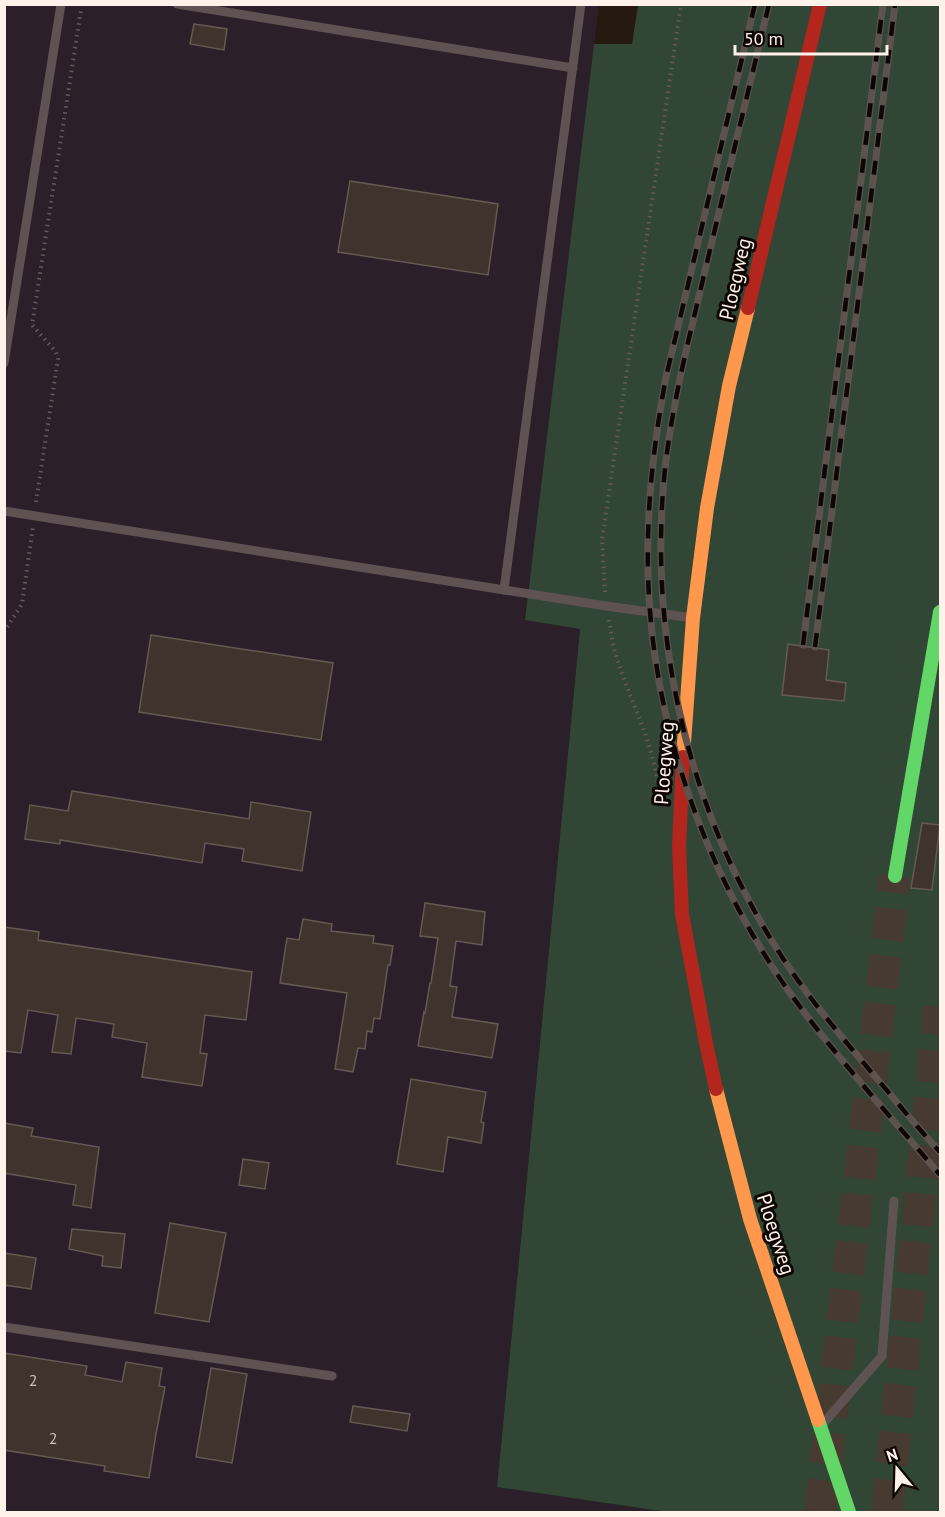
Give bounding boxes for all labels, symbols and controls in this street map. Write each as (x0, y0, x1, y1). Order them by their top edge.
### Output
scale bar (735, 18, 886, 56)
text: 50 m (744, 27, 783, 50)
street label: Ploegweg (713, 235, 757, 323)
street label: Ploegweg (648, 720, 680, 806)
street label: Ploegweg (751, 1190, 801, 1278)
house number: 2 (29, 1370, 37, 1390)
house number: 2 (49, 1428, 57, 1448)
north arrow (867, 1439, 927, 1499)
text: N (884, 1444, 900, 1466)

